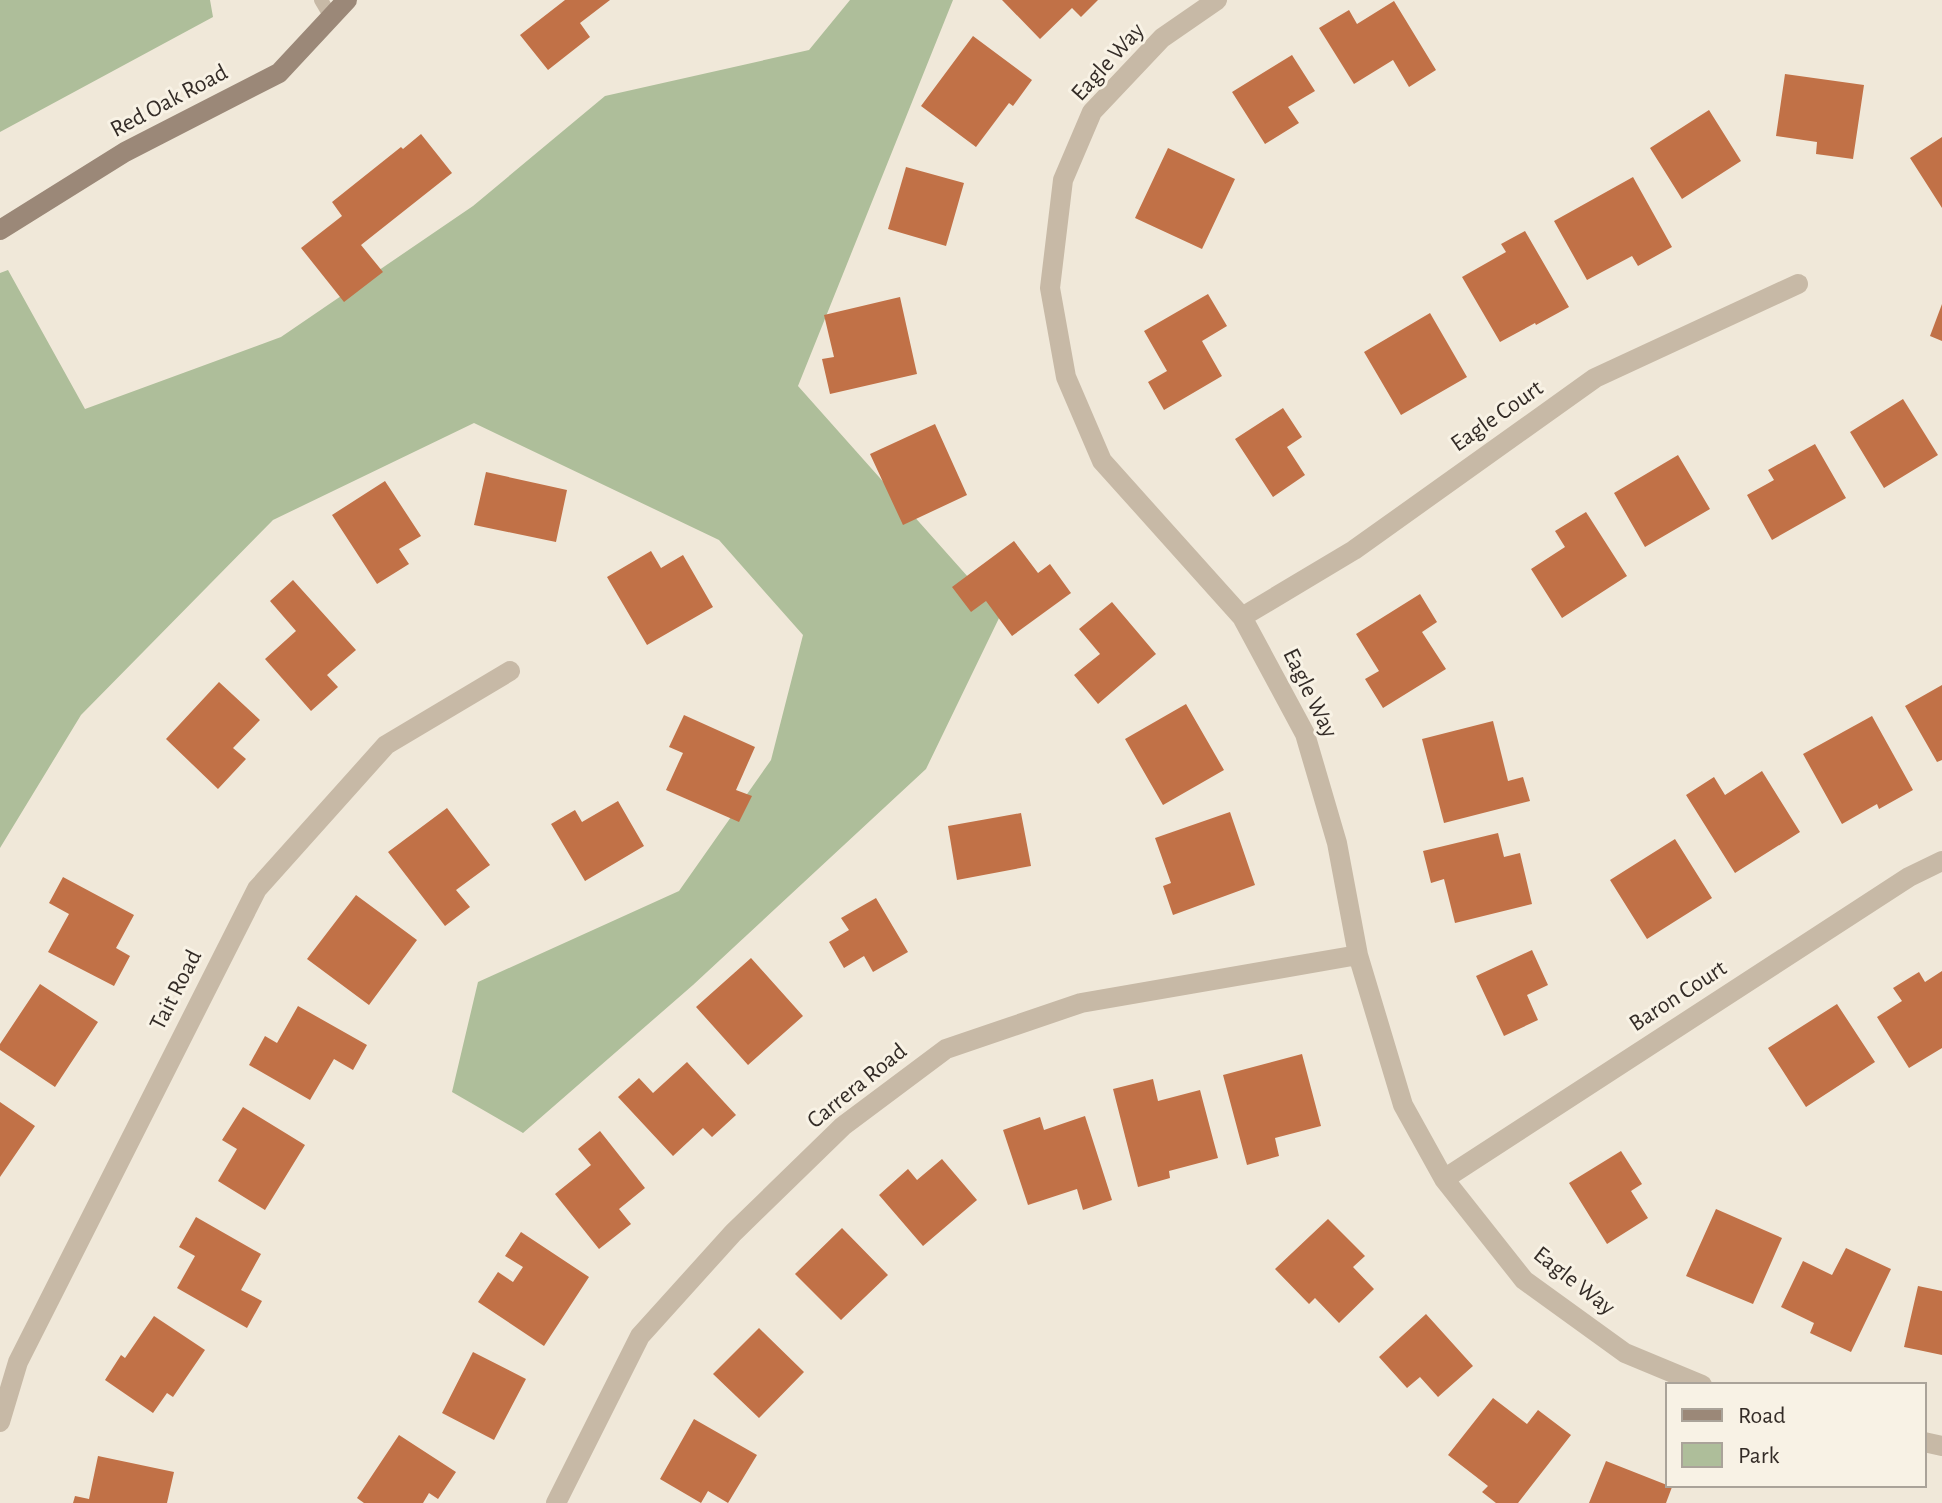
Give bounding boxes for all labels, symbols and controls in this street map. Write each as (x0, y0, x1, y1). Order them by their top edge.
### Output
street label: Eagle Way (1067, 18, 1149, 106)
street label: Red Oak Road (106, 60, 232, 142)
street label: Eagle Court (1447, 376, 1548, 456)
street label: Eagle Way (1278, 645, 1342, 741)
street label: Tait Road (146, 946, 206, 1034)
street label: Baron Court (1625, 956, 1731, 1036)
street label: Carrera Road (803, 1039, 911, 1133)
street label: Eagle Way (1529, 1242, 1619, 1320)
legend (1666, 1383, 1926, 1487)
text: Road (1738, 1404, 1786, 1428)
text: Park (1738, 1444, 1779, 1468)

